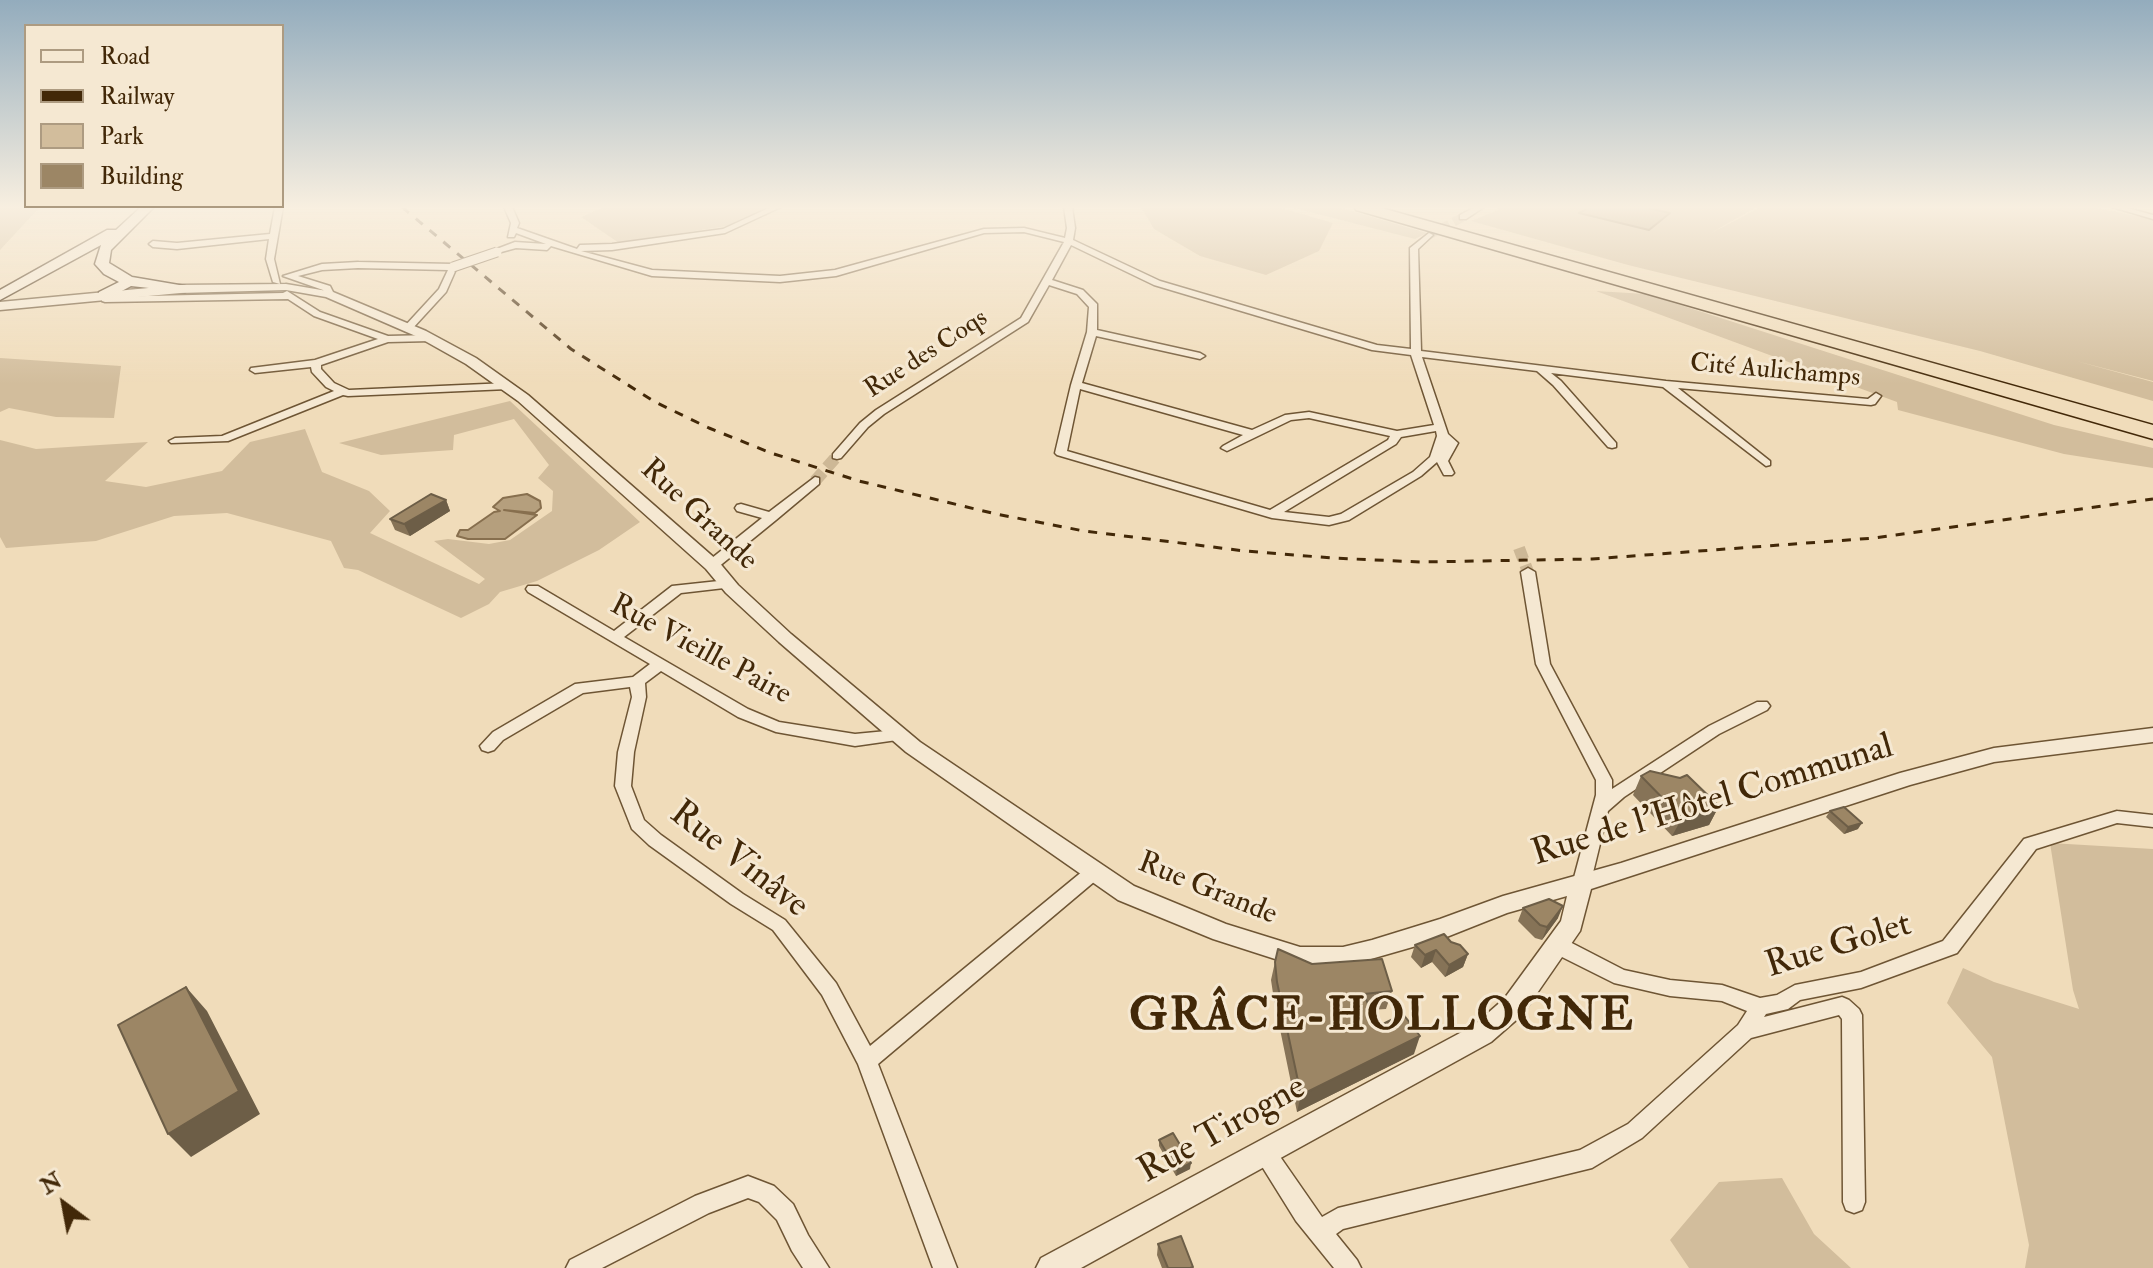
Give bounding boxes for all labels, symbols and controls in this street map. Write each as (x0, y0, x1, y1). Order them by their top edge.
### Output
legend (24, 24, 284, 208)
text: Road (100, 41, 150, 72)
text: Railway (100, 81, 174, 112)
text: Park (100, 121, 144, 152)
text: Building (100, 161, 183, 192)
street label: Rue des Coqs (860, 304, 994, 406)
street label: Cité Aulichamps (1689, 349, 1861, 395)
street label: Rue Grande (632, 453, 764, 579)
street label: Rue Vieille Paire (603, 588, 797, 714)
street label: Rue de l'Hôtel Communal (1527, 726, 1899, 878)
street label: Rue Vinâve (660, 793, 816, 929)
street label: Rue Grande (1132, 846, 1282, 934)
street label: Rue Golet (1761, 904, 1917, 990)
district label: GRÂCE-HOLLOGNE (1129, 991, 1635, 1047)
street label: Rue Tirogne (1132, 1067, 1314, 1195)
north arrow (24, 1164, 104, 1244)
text: N (36, 1167, 67, 1201)

